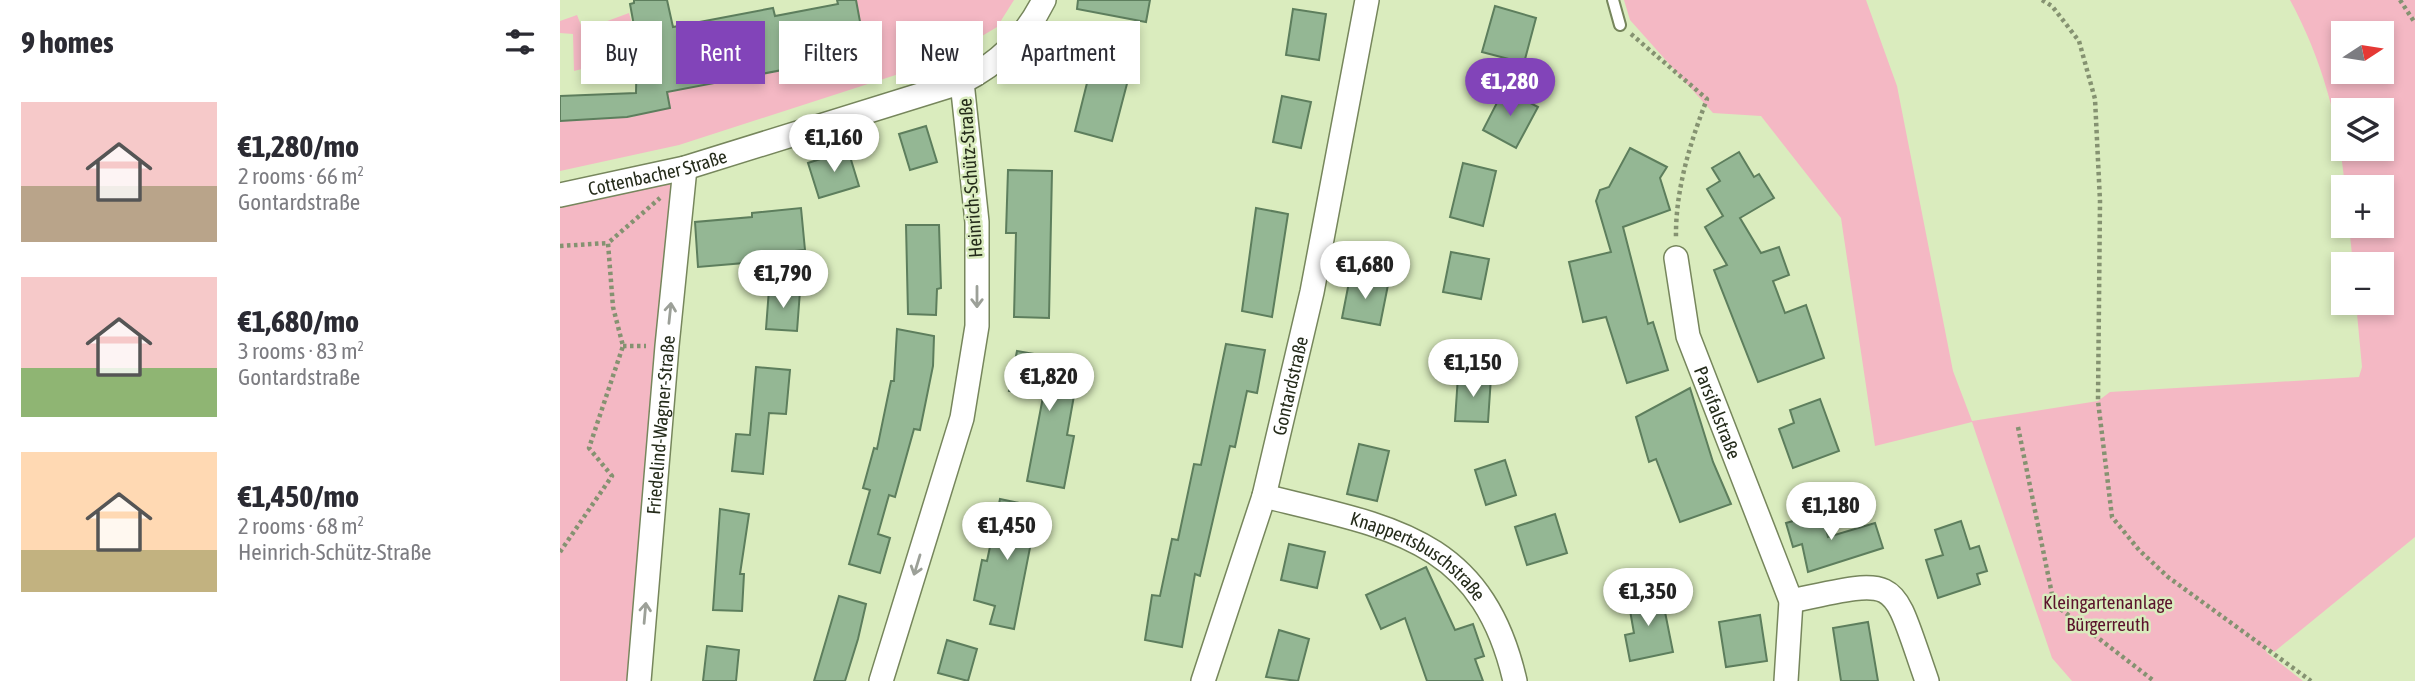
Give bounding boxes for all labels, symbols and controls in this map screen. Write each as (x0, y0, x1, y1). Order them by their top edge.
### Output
chip: Buy (581, 21, 662, 84)
chip: Rent (676, 21, 765, 84)
chip: Filters (779, 21, 882, 84)
chip: New (896, 21, 983, 84)
chip: Apartment (997, 21, 1140, 84)
north arrow (2331, 21, 2394, 84)
map controls (2331, 21, 2394, 315)
icon: filters (501, 23, 539, 61)
text: 9 homes (21, 25, 114, 59)
pin: €1,280 (1453, 58, 1567, 118)
text: €1,280 (1481, 68, 1539, 94)
street label: Heinrich-Schütz-Straße (953, 98, 987, 258)
button: layers (2331, 98, 2394, 161)
pin: €1,160 (777, 114, 891, 174)
text: €1,160 (805, 124, 863, 150)
text: €1,280/mo (238, 129, 359, 163)
icon: home (77, 130, 161, 214)
street label: Cottenbacher Straße (586, 145, 730, 200)
text: 2 rooms · 66 m² (238, 163, 364, 189)
button: + (2331, 175, 2394, 238)
text: Gontardstraße (238, 189, 360, 215)
pin: €1,680 (1308, 242, 1422, 301)
pin: €1,790 (726, 250, 840, 310)
text: €1,680 (1336, 251, 1394, 277)
button: − (2331, 252, 2394, 315)
text: €1,790 (754, 260, 812, 286)
one-way arrow (970, 285, 984, 308)
one-way arrow (664, 302, 677, 325)
text: €1,680/mo (238, 304, 359, 338)
icon: home (77, 305, 161, 389)
street label: Friedelind-Wagner-Straße (642, 334, 679, 515)
street label: Gontardstraße (1268, 334, 1312, 438)
text: 3 rooms · 83 m² (238, 338, 364, 364)
pin: €1,150 (1416, 340, 1530, 399)
text: €1,150 (1444, 349, 1502, 375)
pin: €1,820 (992, 354, 1106, 413)
text: €1,820 (1020, 363, 1078, 389)
street label: Parsifalstraße (1690, 363, 1746, 462)
text: Gontardstraße (238, 364, 360, 390)
text: €1,450/mo (238, 479, 359, 513)
icon: home (77, 480, 161, 564)
pin: €1,180 (1774, 482, 1888, 542)
text: €1,180 (1802, 492, 1860, 518)
pin: €1,450 (950, 503, 1064, 562)
street label: Knappertsbuschstraße (1348, 507, 1490, 605)
text: €1,450 (978, 512, 1036, 538)
text: 2 rooms · 68 m² (238, 513, 364, 539)
text: Heinrich-Schütz-Straße (238, 539, 431, 565)
one-way arrow (909, 554, 922, 576)
pin: €1,350 (1591, 568, 1705, 628)
text: €1,350 (1619, 578, 1677, 604)
park label: Kleingartenanlage Bürgerreuth (2043, 591, 2173, 635)
one-way arrow (639, 602, 652, 625)

